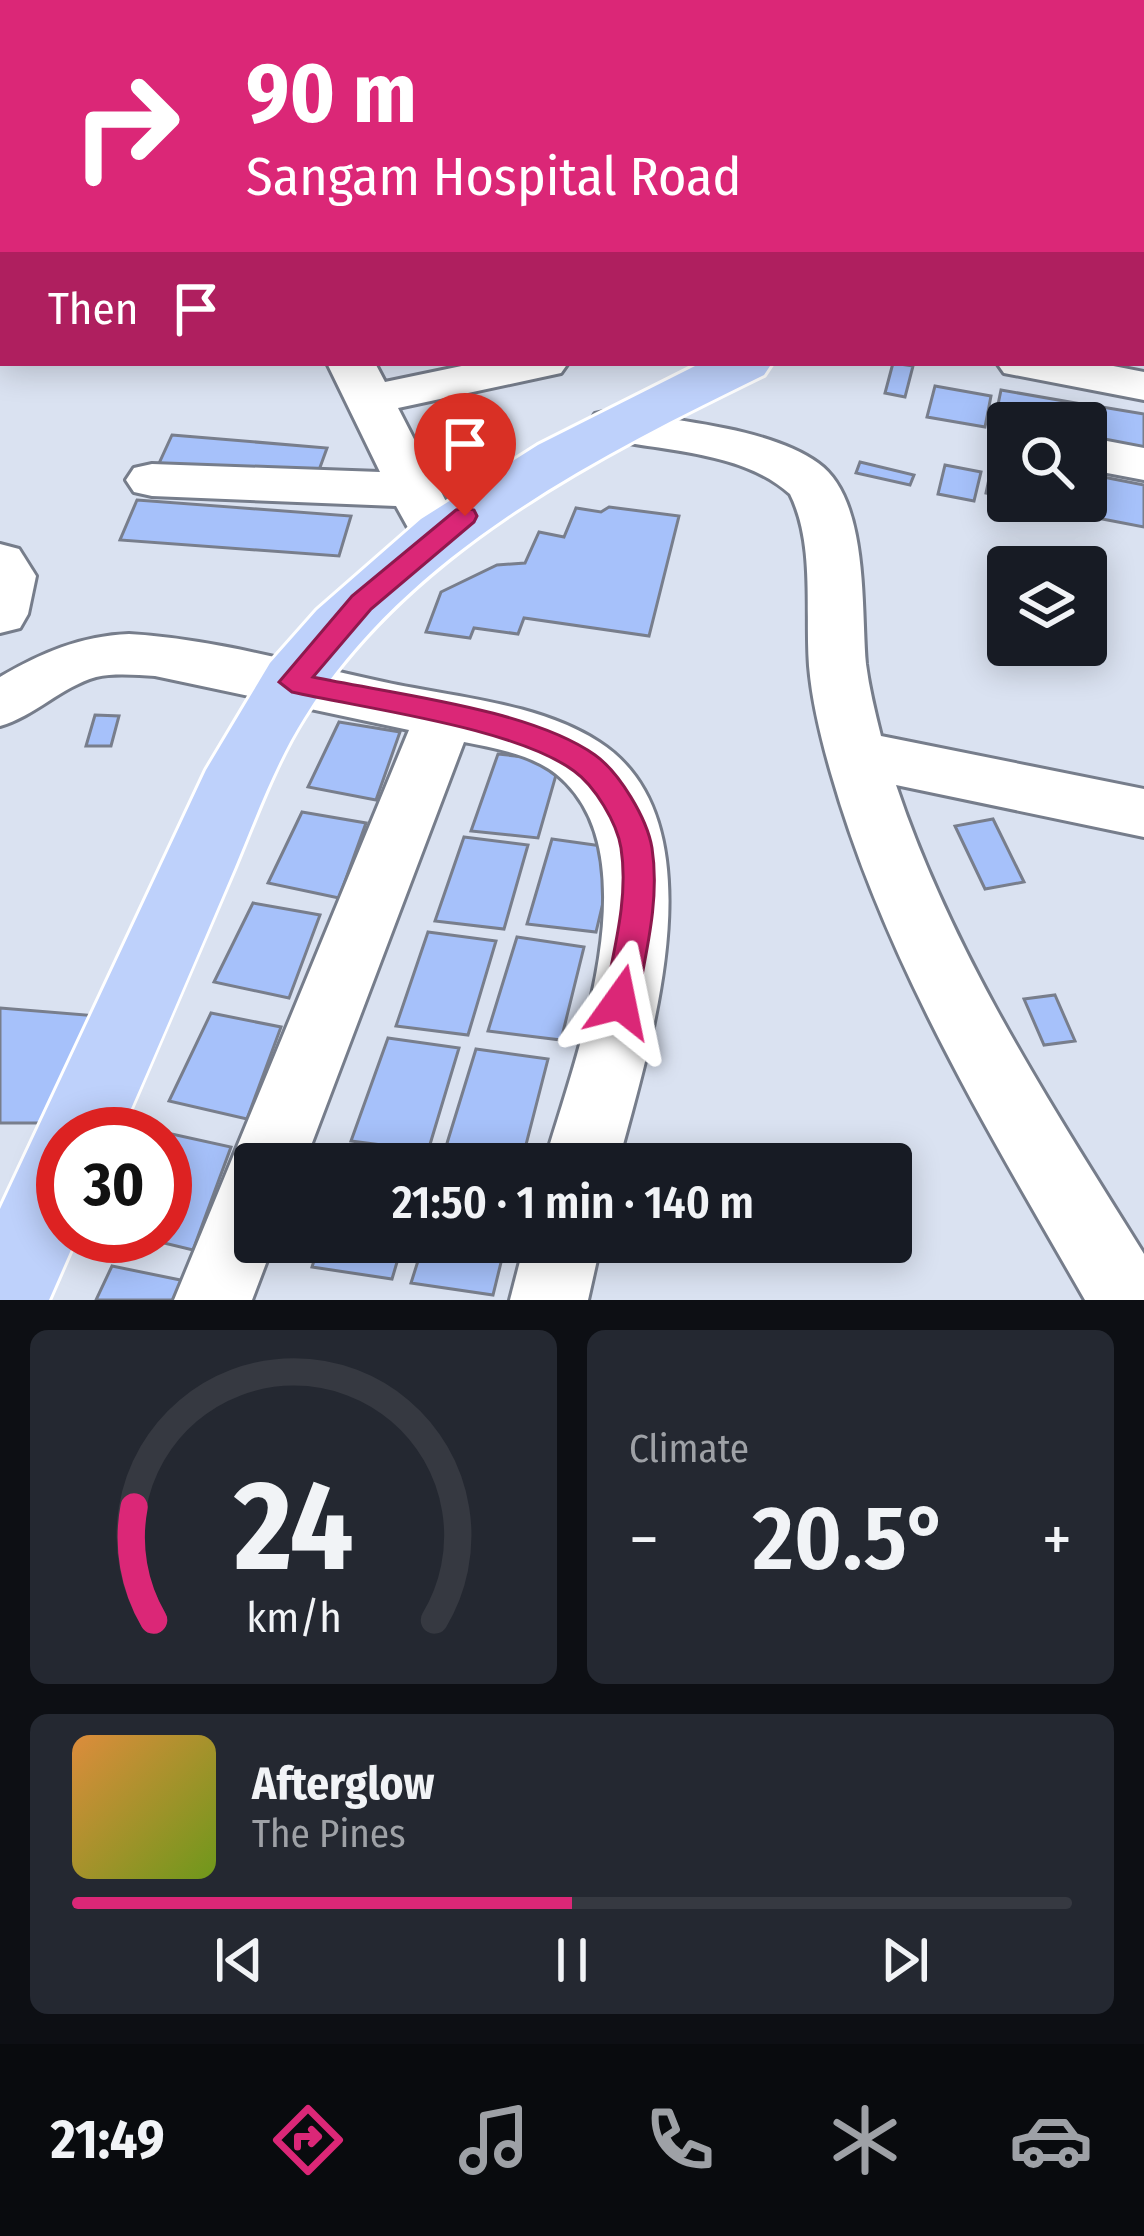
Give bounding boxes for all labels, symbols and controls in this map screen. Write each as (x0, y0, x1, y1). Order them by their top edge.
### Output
text: 90 m (246, 43, 417, 144)
icon: right (48, 48, 204, 204)
text: Sangam Hospital Road (246, 145, 741, 209)
icon: arrive (163, 276, 229, 342)
text: Then (48, 282, 139, 336)
pin (414, 393, 516, 516)
map controls (987, 402, 1107, 666)
button: search (987, 402, 1107, 522)
icon: arrive (432, 411, 498, 477)
button: layers (987, 546, 1107, 666)
position arrow (557, 939, 683, 1065)
speed limit sign: 30 (36, 1107, 192, 1263)
text: 21:50 · 1 min · 140 m (392, 1176, 754, 1230)
text: Climate (629, 1426, 749, 1472)
text: 24 (233, 1452, 353, 1602)
text: 20.5° (752, 1485, 948, 1593)
text: − (629, 1500, 659, 1579)
text: + (1042, 1500, 1072, 1579)
text: km/h (246, 1592, 341, 1643)
text: Afterglow (252, 1757, 434, 1811)
text: The Pines (252, 1811, 406, 1857)
icon: previous (206, 1927, 272, 1993)
icon: pause (539, 1927, 605, 1993)
icon: next (872, 1927, 938, 1993)
icon: directions (266, 2098, 350, 2182)
icon: music (452, 2098, 536, 2182)
icon: phone (638, 2098, 722, 2182)
icon: climate (823, 2098, 907, 2182)
icon: car (1009, 2098, 1093, 2182)
text: 21:49 (51, 2108, 165, 2172)

